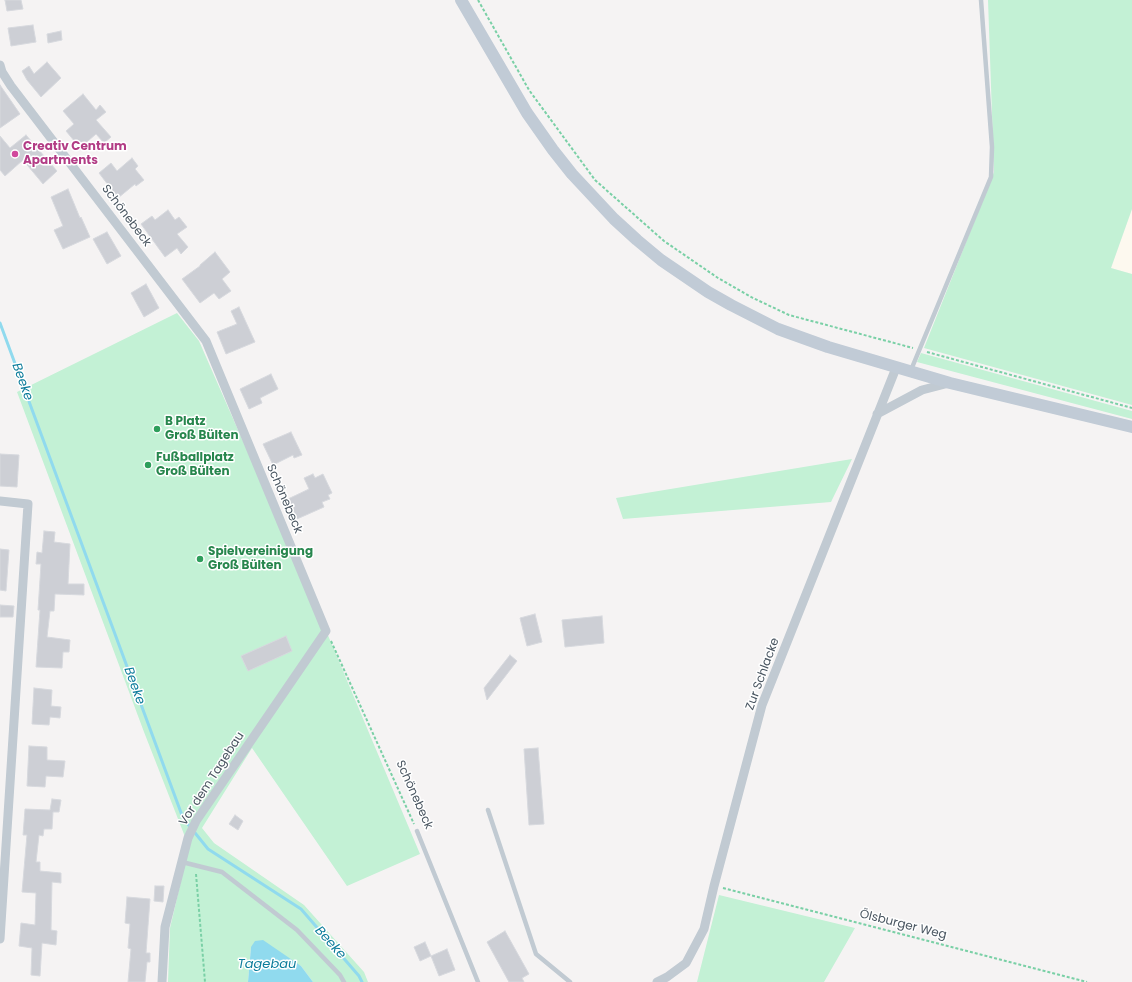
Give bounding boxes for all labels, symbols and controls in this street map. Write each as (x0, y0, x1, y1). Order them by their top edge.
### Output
place label: Creativ Centrum Apartments (23, 140, 127, 168)
marker: Creativ Centrum Apartments (10, 149, 20, 159)
street label: Schönebeck (98, 182, 154, 250)
water label: Beeke (8, 361, 36, 403)
place label: B Platz Groß Bülten (165, 415, 238, 443)
marker: B Platz Groß Bülten (152, 424, 162, 434)
place label: Fußballplatz Groß Bülten (156, 451, 234, 479)
marker: Fußballplatz Groß Bülten (143, 460, 153, 470)
street label: Schönebeck (263, 462, 305, 536)
place label: Spielvereinigung Groß Bülten (208, 545, 313, 573)
marker: Spielvereinigung Groß Bülten (195, 554, 205, 564)
street label: Zur Schlacke (743, 636, 783, 712)
water label: Beeke (120, 665, 148, 707)
street label: Vor dem Tagebau (176, 730, 248, 828)
street label: Schönebeck (392, 758, 436, 832)
street label: Ölsburger Weg (858, 907, 948, 943)
water label: Beeke (311, 923, 349, 963)
water label: Tagebau (238, 957, 296, 973)

